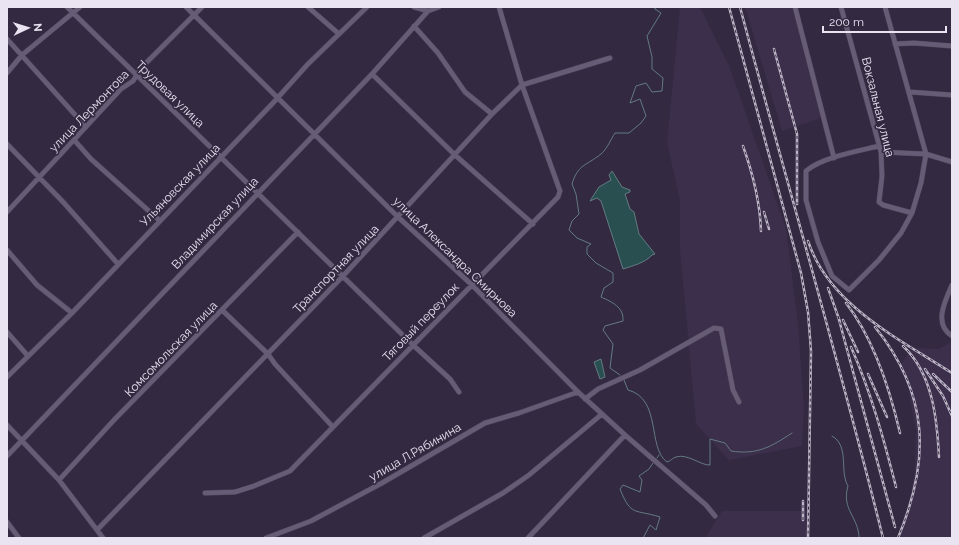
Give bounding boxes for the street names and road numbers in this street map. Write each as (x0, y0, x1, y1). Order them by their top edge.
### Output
street label: Вокзальная улица (859, 56, 897, 158)
street label: Трудовая улица (133, 58, 207, 130)
street label: улица Лермонтова (46, 67, 132, 155)
street label: Ульяновская улица (137, 141, 223, 229)
street label: Владимирская улица (169, 174, 261, 272)
street label: улица Александра Смирнова (390, 194, 520, 320)
street label: Транспортная улица (290, 222, 382, 316)
street label: Тяговый переулок (380, 280, 462, 364)
street label: Комсомольская улица (122, 298, 220, 400)
street label: улица Л.Рябинина (367, 420, 463, 484)

